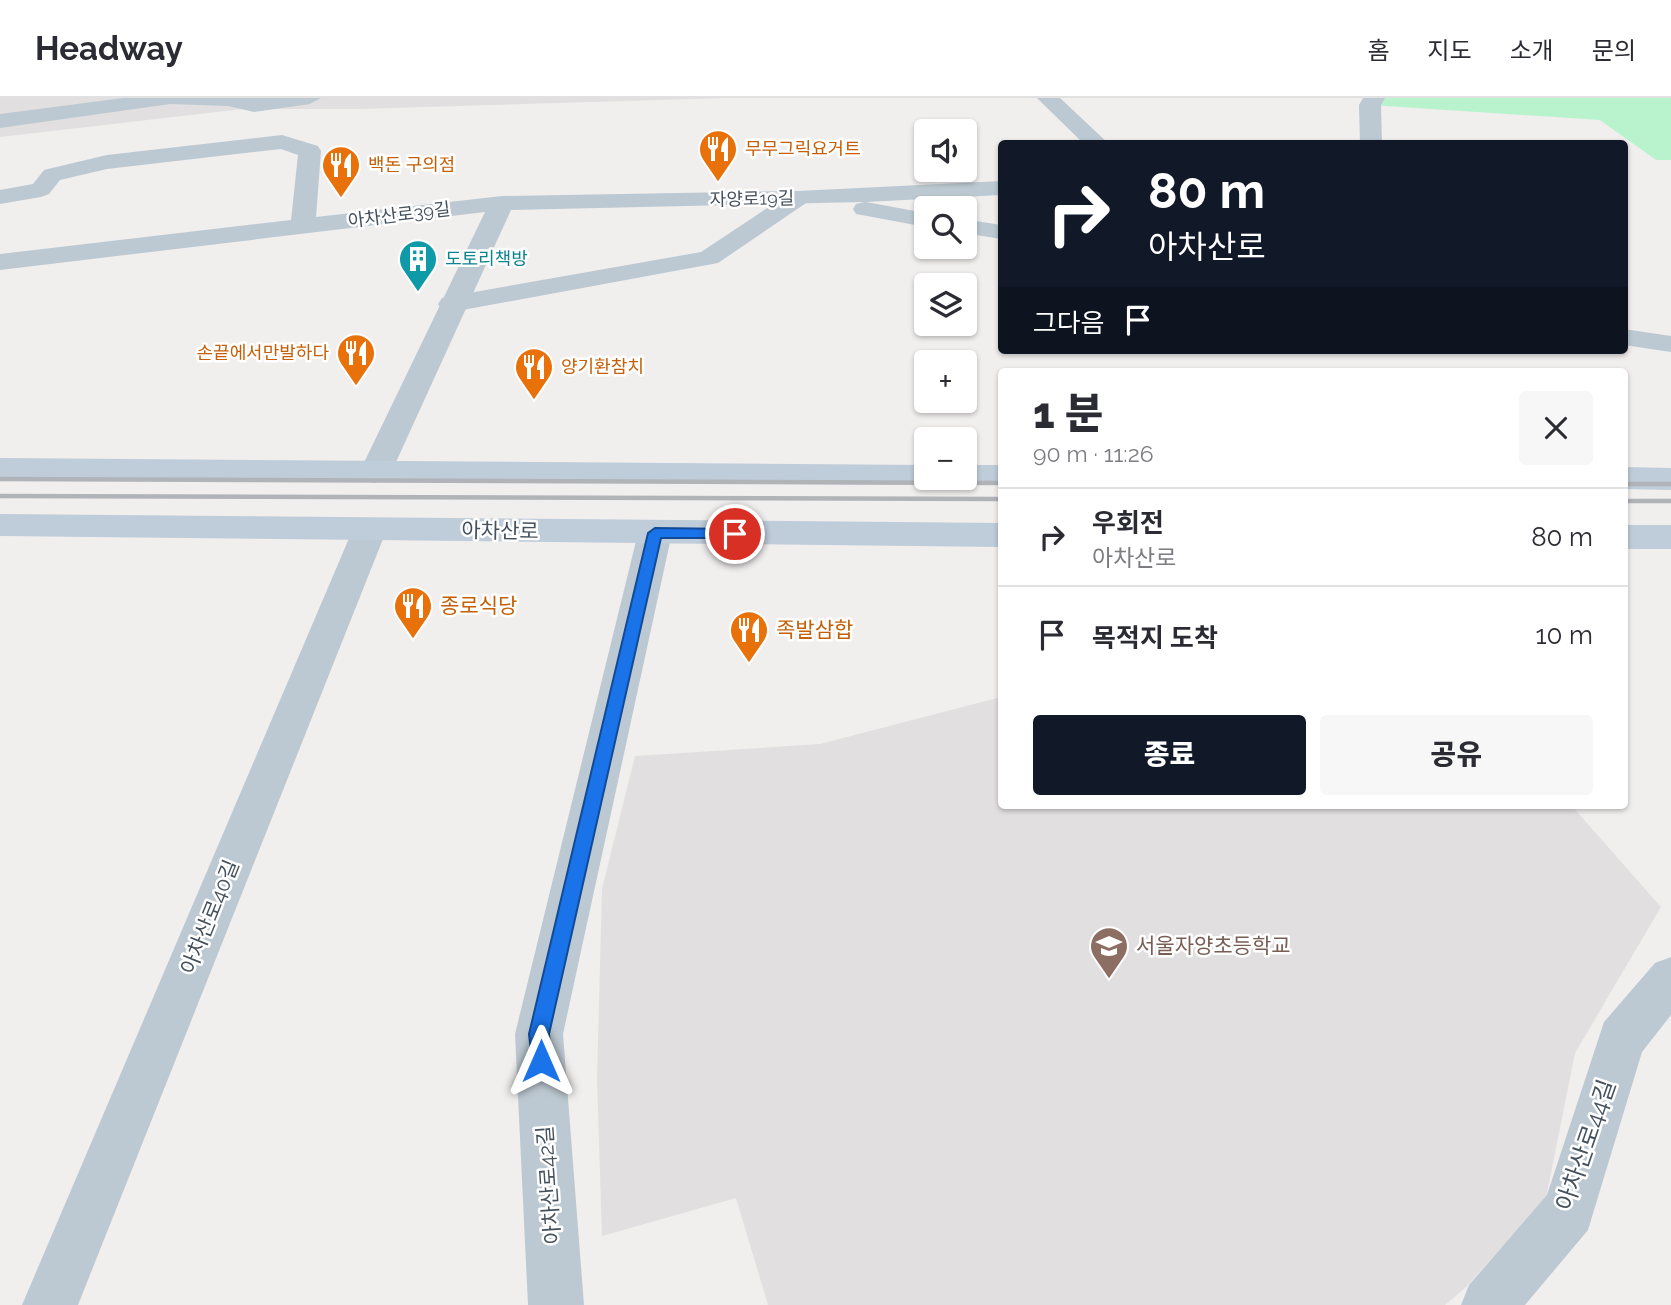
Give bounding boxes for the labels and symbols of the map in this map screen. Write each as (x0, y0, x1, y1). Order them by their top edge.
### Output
restaurant icon: 무무그릭요거트 (697, 128, 739, 183)
place label: 무무그릭요거트 (745, 138, 861, 159)
restaurant icon: 백돈 구의점 (320, 144, 362, 199)
place label: 백돈 구의점 (368, 154, 455, 175)
street label: 자양로19길 (710, 187, 794, 210)
street label: 아차산로39길 (347, 198, 451, 231)
building icon: 도토리책방 (397, 238, 439, 293)
place label: 도토리책방 (445, 248, 528, 269)
restaurant icon: 손끝에서만발하다 (335, 332, 377, 387)
place label: 손끝에서만발하다 (197, 342, 329, 363)
restaurant icon: 양기환참치 (513, 346, 555, 401)
place label: 양기환참치 (561, 356, 644, 377)
pin (705, 504, 765, 564)
street label: 아차산로 (461, 517, 539, 544)
restaurant icon: 종로식당 (392, 585, 434, 640)
place label: 종로식당 (440, 593, 517, 618)
restaurant icon: 족발삼합 (728, 609, 770, 664)
place label: 족발삼합 (776, 617, 853, 642)
street label: 아차산로40길 (175, 856, 244, 978)
school or university icon: 서울자양초등학교 (1088, 925, 1130, 980)
place label: 서울자양초등학교 (1136, 933, 1291, 958)
position arrow (504, 1024, 578, 1098)
street label: 아차산로44길 (1550, 1076, 1621, 1214)
street label: 아차산로42길 (532, 1125, 565, 1245)

